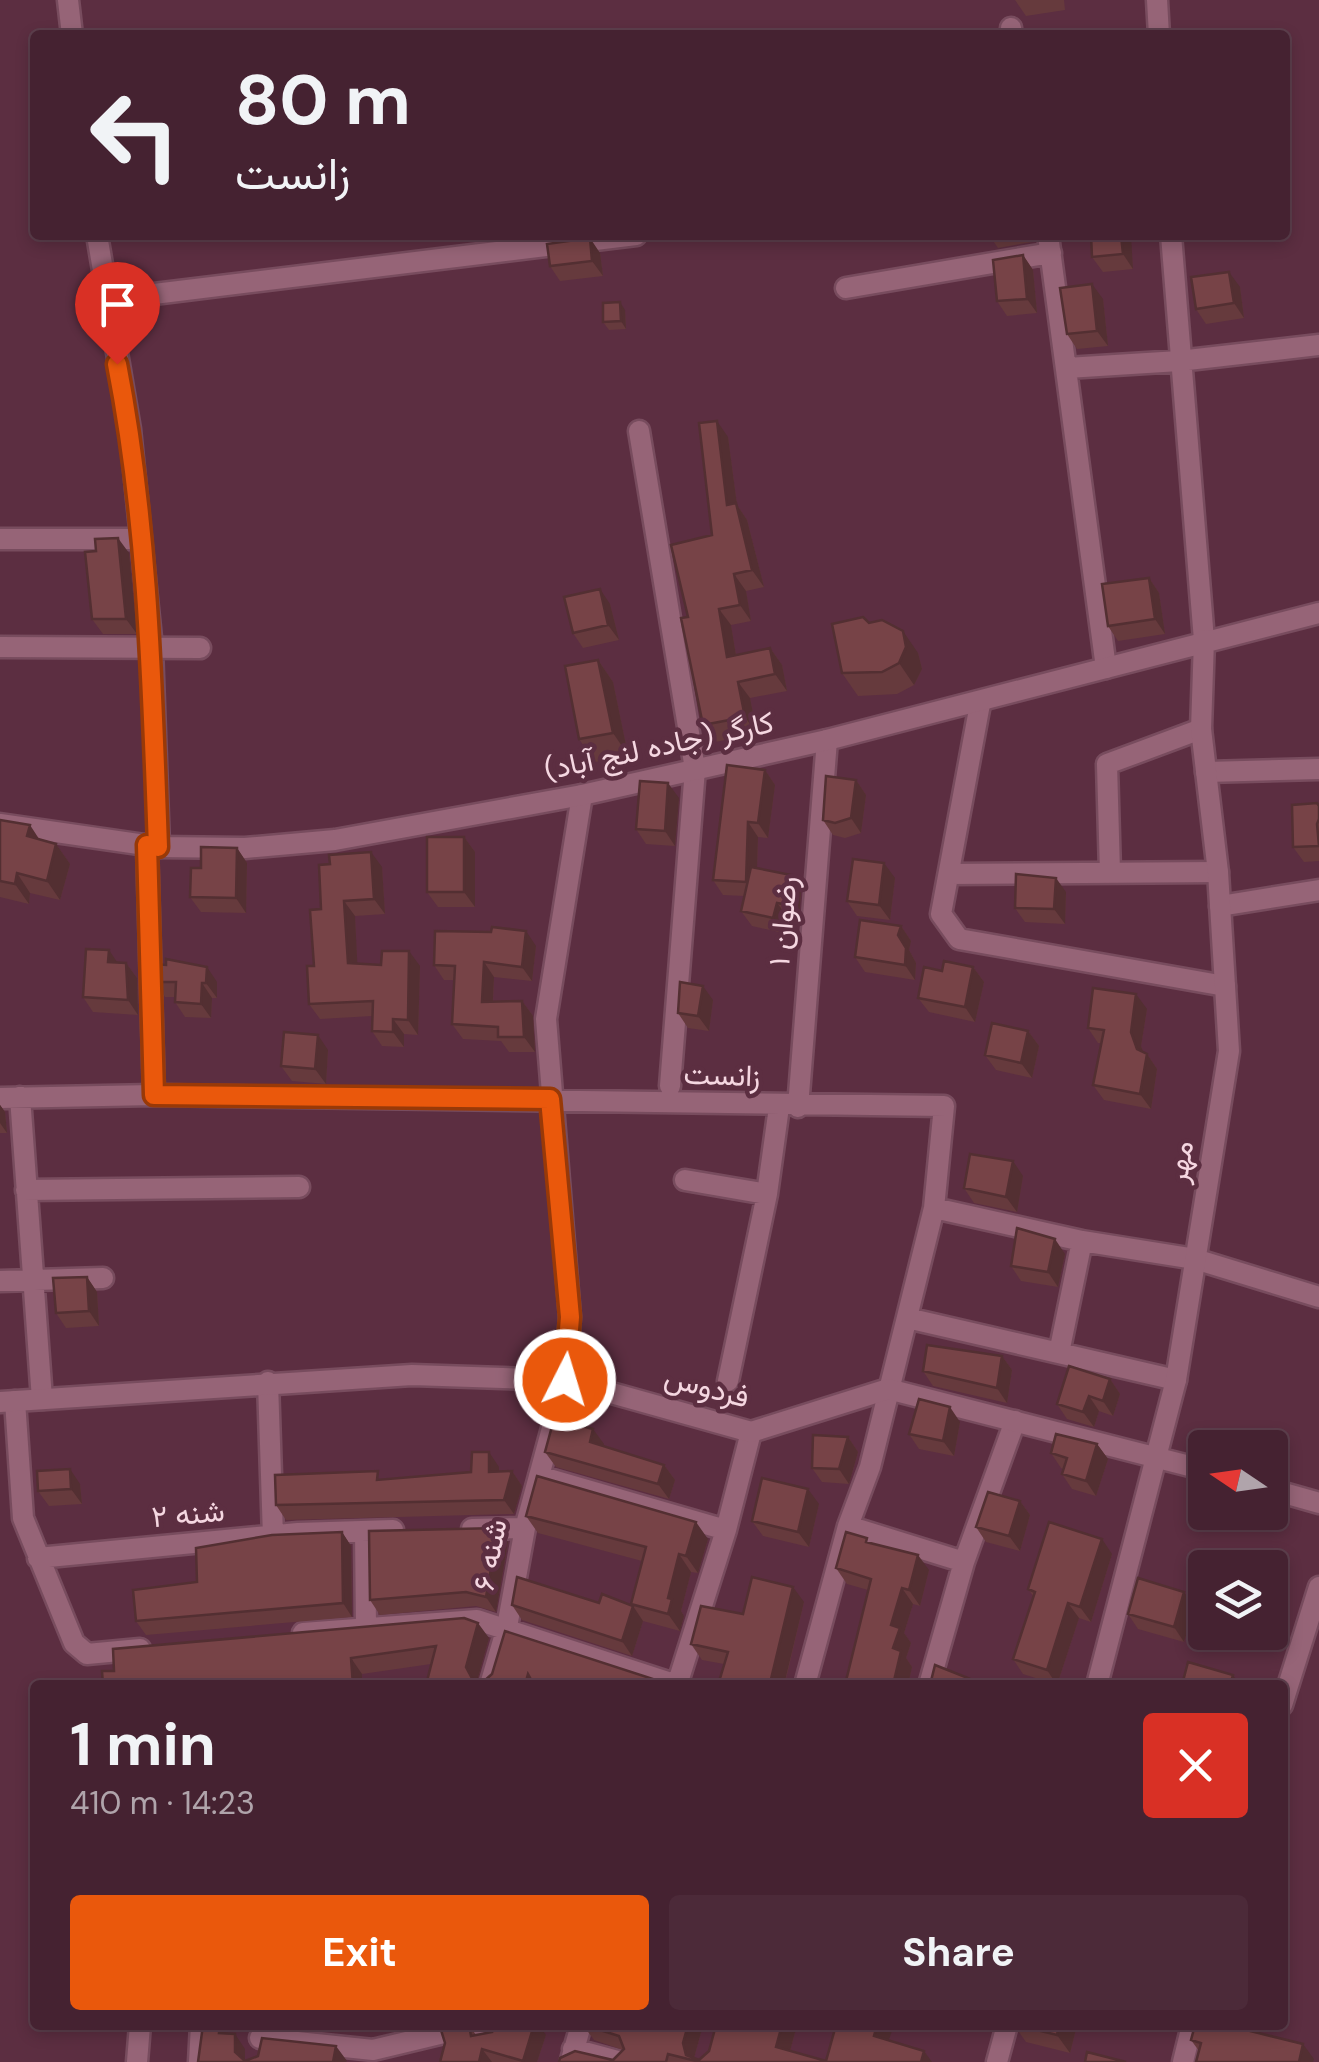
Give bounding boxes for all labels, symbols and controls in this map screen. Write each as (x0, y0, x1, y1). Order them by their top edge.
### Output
text: 80 m (235, 55, 411, 146)
icon: left (70, 70, 200, 200)
text: زانست (235, 144, 350, 203)
pin (75, 262, 160, 365)
icon: arrive (90, 277, 145, 332)
street label: کارگر (جاده لنج آباد) (541, 702, 777, 790)
street label: رضوان ۱ (759, 874, 806, 968)
street label: زانست (683, 1054, 761, 1095)
street label: مهر (1157, 1138, 1202, 1187)
position arrow (513, 1328, 617, 1432)
street label: فردوس (661, 1357, 754, 1416)
north arrow (1188, 1430, 1288, 1530)
map controls (1188, 1430, 1288, 1650)
street label: شنه ۲ (150, 1491, 226, 1536)
street label: شنه ۶ (464, 1516, 516, 1594)
button: layers (1188, 1550, 1288, 1650)
text: 1 min (70, 1705, 216, 1784)
button: close (1143, 1713, 1248, 1818)
text: 410 m · 14:23 (70, 1782, 255, 1824)
button: Exit (70, 1895, 649, 2010)
button: Share (669, 1895, 1248, 2010)

